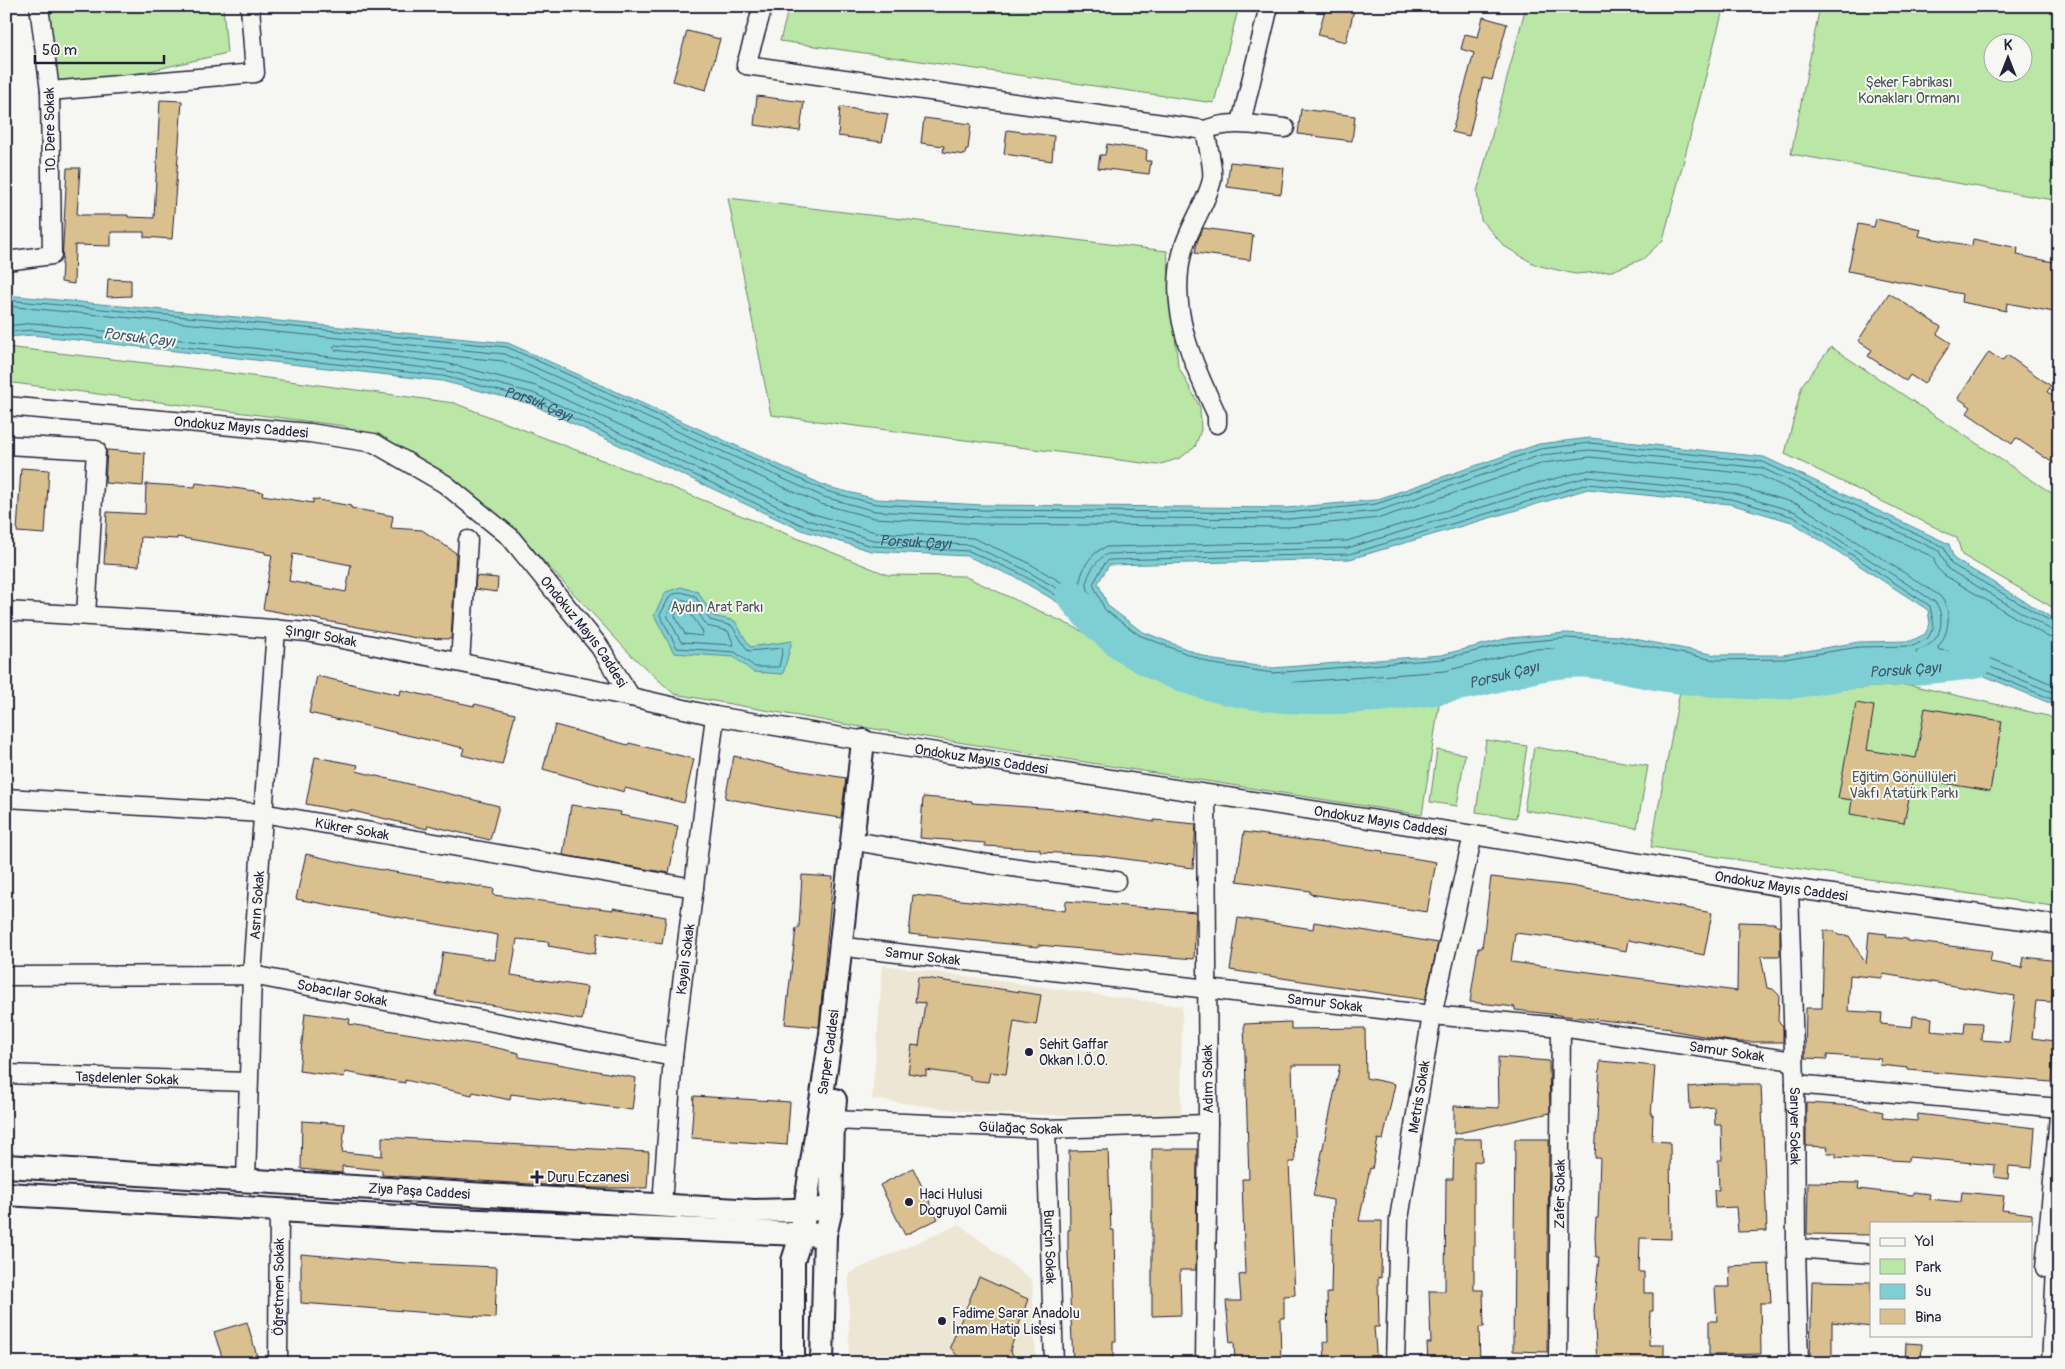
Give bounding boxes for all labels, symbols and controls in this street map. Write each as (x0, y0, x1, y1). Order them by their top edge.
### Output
scale bar (35, 32, 164, 64)
north arrow (1982, 32, 2032, 82)
text: K (2004, 37, 2013, 54)
text: 50 m (42, 41, 77, 60)
park label: Şeker Fabrikası Konakları Ormanı (1858, 74, 1960, 107)
street label: 10. Dere Sokak (41, 87, 59, 173)
water label: Porsuk Çayı (102, 324, 177, 352)
water label: Porsuk Çayı (502, 383, 576, 426)
street label: Ondokuz Mayıs Caddesi (173, 412, 309, 441)
water label: Porsuk Çayı (879, 531, 953, 554)
street label: Ondokuz Mayıs Caddesi (537, 573, 631, 691)
park label: Aydın Arat Parkı (670, 599, 764, 616)
street label: Şıngır Sokak (284, 622, 358, 650)
water label: Porsuk Çayı (1467, 657, 1542, 693)
water label: Porsuk Çayı (1869, 658, 1943, 682)
street label: Ondokuz Mayıs Caddesi (913, 740, 1050, 778)
park label: Eğitim Gönüllüleri Vakfı Atatürk Parkı (1849, 769, 1959, 802)
street label: Ondokuz Mayıs Caddesi (1313, 802, 1449, 839)
street label: Kükrer Sokak (314, 814, 391, 843)
street label: Ondokuz Mayıs Caddesi (1713, 867, 1849, 905)
street label: Asrın Sokak (246, 870, 268, 940)
street label: Kayalı Sokak (672, 922, 698, 996)
street label: Samur Sokak (884, 943, 961, 969)
street label: Sobacılar Sokak (296, 975, 389, 1010)
street label: Samur Sokak (1286, 990, 1364, 1015)
street label: Sarper Caddesi (814, 1008, 842, 1096)
place label: Sehit Gaffar Okkan I.Ö.O. (1039, 1036, 1108, 1069)
street label: Samur Sokak (1688, 1037, 1766, 1065)
street label: Adım Sokak (1199, 1044, 1217, 1114)
marker: Sehit Gaffar Okkan I.Ö.O. (1023, 1046, 1035, 1058)
street label: Metris Sokak (1405, 1059, 1433, 1134)
street label: Taşdelenler Sokak (75, 1068, 179, 1088)
street label: Sarıyer Sokak (1787, 1087, 1804, 1165)
street label: Gülağaç Sokak (978, 1118, 1063, 1138)
street label: Zafer Sokak (1551, 1159, 1568, 1229)
place label: Duru Eczanesi (547, 1169, 629, 1186)
marker: Duru Eczanesi (531, 1171, 543, 1183)
street label: Ziya Paşa Caddesi (368, 1179, 471, 1202)
place label: Haci Hulusi Dogruyol Camii (919, 1186, 1007, 1219)
marker: Haci Hulusi Dogruyol Camii (903, 1196, 915, 1208)
street label: Burçin Sokak (1040, 1209, 1060, 1285)
legend (1870, 1222, 2032, 1336)
text: Yol (1914, 1232, 1934, 1251)
street label: Öğretmen Sokak (269, 1238, 287, 1336)
text: Park (1915, 1258, 1942, 1277)
text: Su (1915, 1282, 1931, 1301)
place label: Fadime Sarar Anadolu İmam Hatip Lisesi (952, 1305, 1080, 1338)
text: Bina (1915, 1308, 1942, 1327)
marker: Fadime Sarar Anadolu İmam Hatip Lisesi (936, 1315, 948, 1327)

